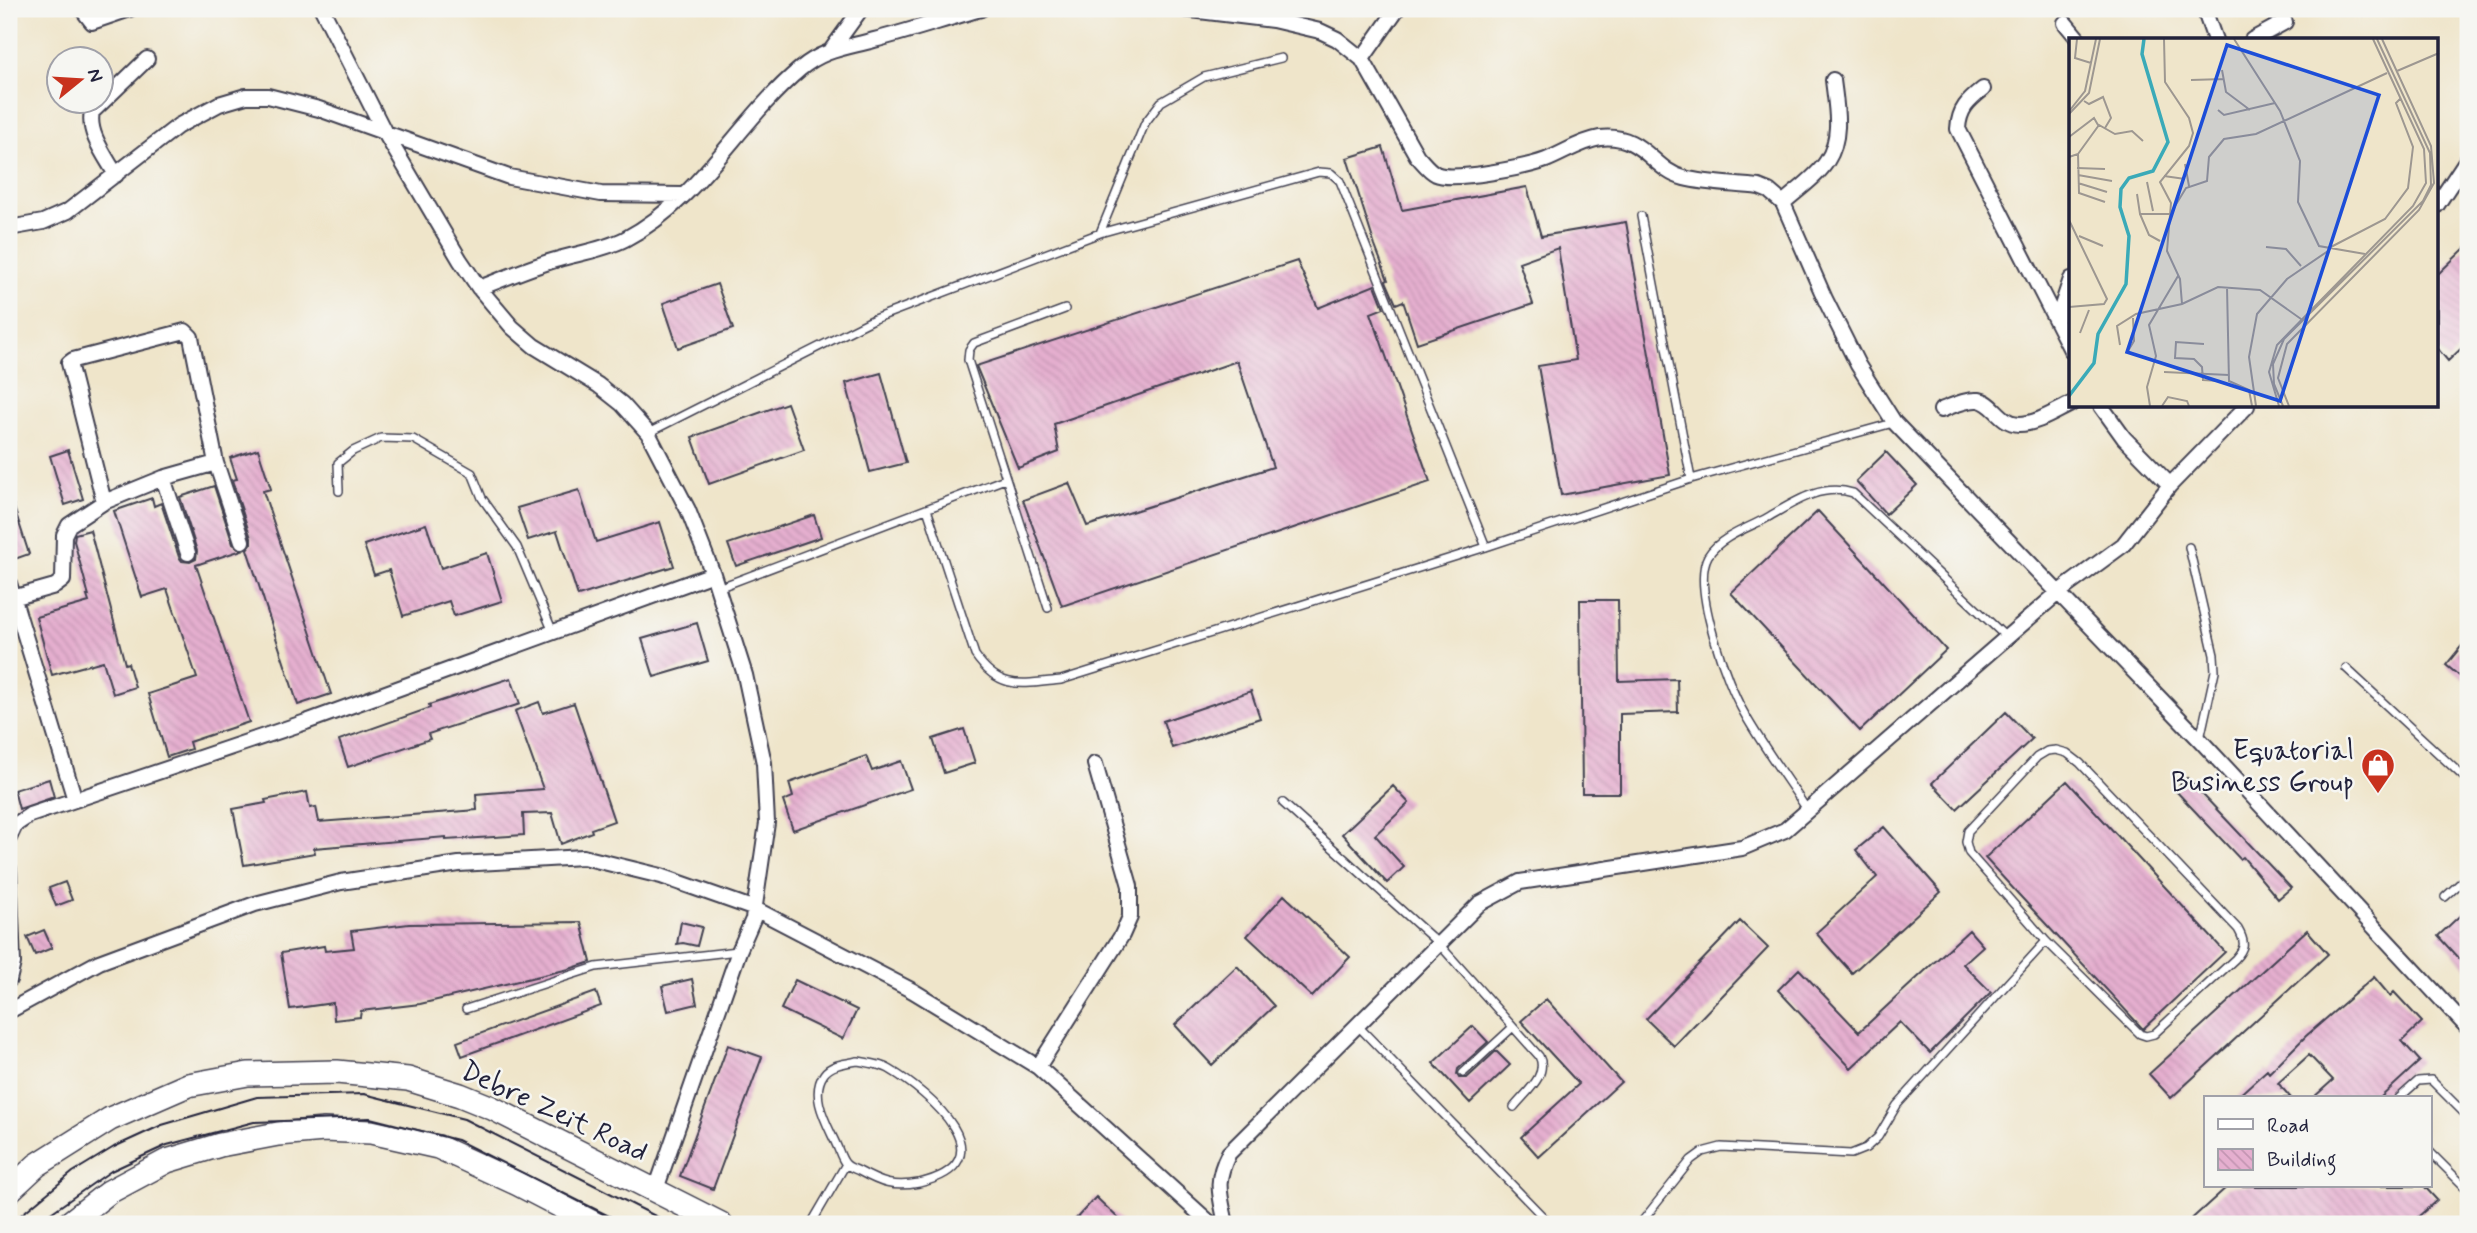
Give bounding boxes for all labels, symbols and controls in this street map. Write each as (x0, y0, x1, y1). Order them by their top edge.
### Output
inset map (2069, 38, 2438, 408)
north arrow (46, 46, 116, 116)
text: N (81, 65, 109, 85)
place label: Equatorial Business Group (2171, 733, 2354, 802)
shop icon: Equatorial Business Group (2359, 746, 2397, 795)
street label: Debre Zeit Road (455, 1053, 653, 1172)
legend (2204, 1096, 2432, 1188)
text: Road (2267, 1112, 2309, 1140)
text: Building (2267, 1146, 2337, 1176)

